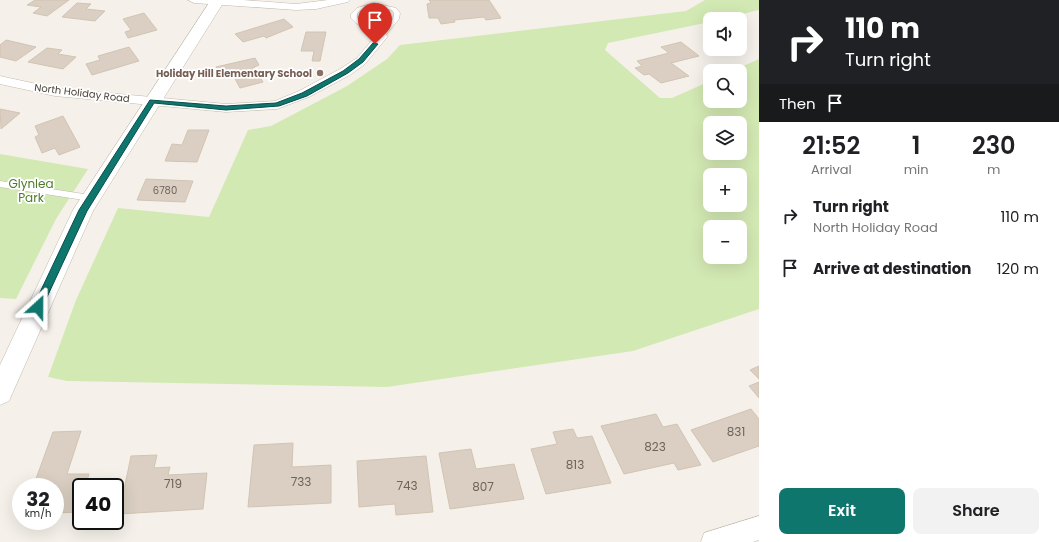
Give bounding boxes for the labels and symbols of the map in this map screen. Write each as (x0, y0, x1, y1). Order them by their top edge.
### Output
pin (358, 3, 392, 44)
place label: Holiday Hill Elementary School (156, 66, 312, 81)
marker: Holiday Hill Elementary School (315, 68, 325, 78)
street label: North Holiday Road (33, 80, 131, 106)
park label: Glynlea Park (8, 175, 54, 206)
house number: 6780 (153, 183, 177, 198)
position arrow (17, 286, 59, 328)
house number: 831 (727, 423, 745, 440)
house number: 823 (644, 438, 666, 455)
house number: 813 (566, 456, 584, 473)
house number: 733 (291, 473, 311, 490)
house number: 719 (164, 475, 182, 492)
house number: 743 (396, 477, 418, 494)
speed limit sign: 40 (72, 478, 124, 530)
house number: 807 (472, 478, 494, 495)

